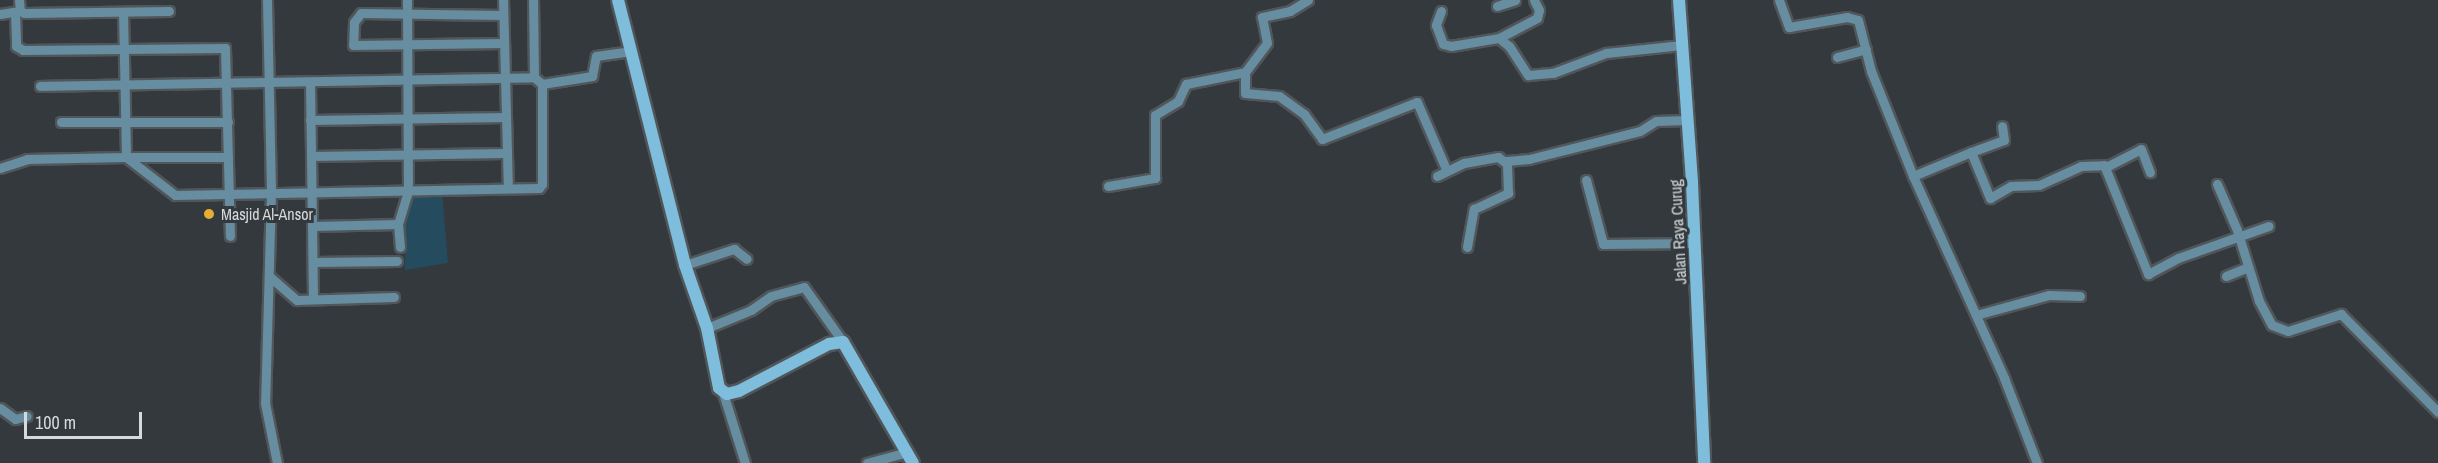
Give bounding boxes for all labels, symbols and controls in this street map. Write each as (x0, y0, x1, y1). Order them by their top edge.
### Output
street label: Jalan Raya Curug (1666, 179, 1690, 285)
place label: Masjid Al-Ansor (221, 204, 314, 224)
marker: Masjid Al-Ansor (202, 207, 216, 221)
scale bar (27, 400, 146, 438)
text: 100 m (35, 410, 76, 435)

